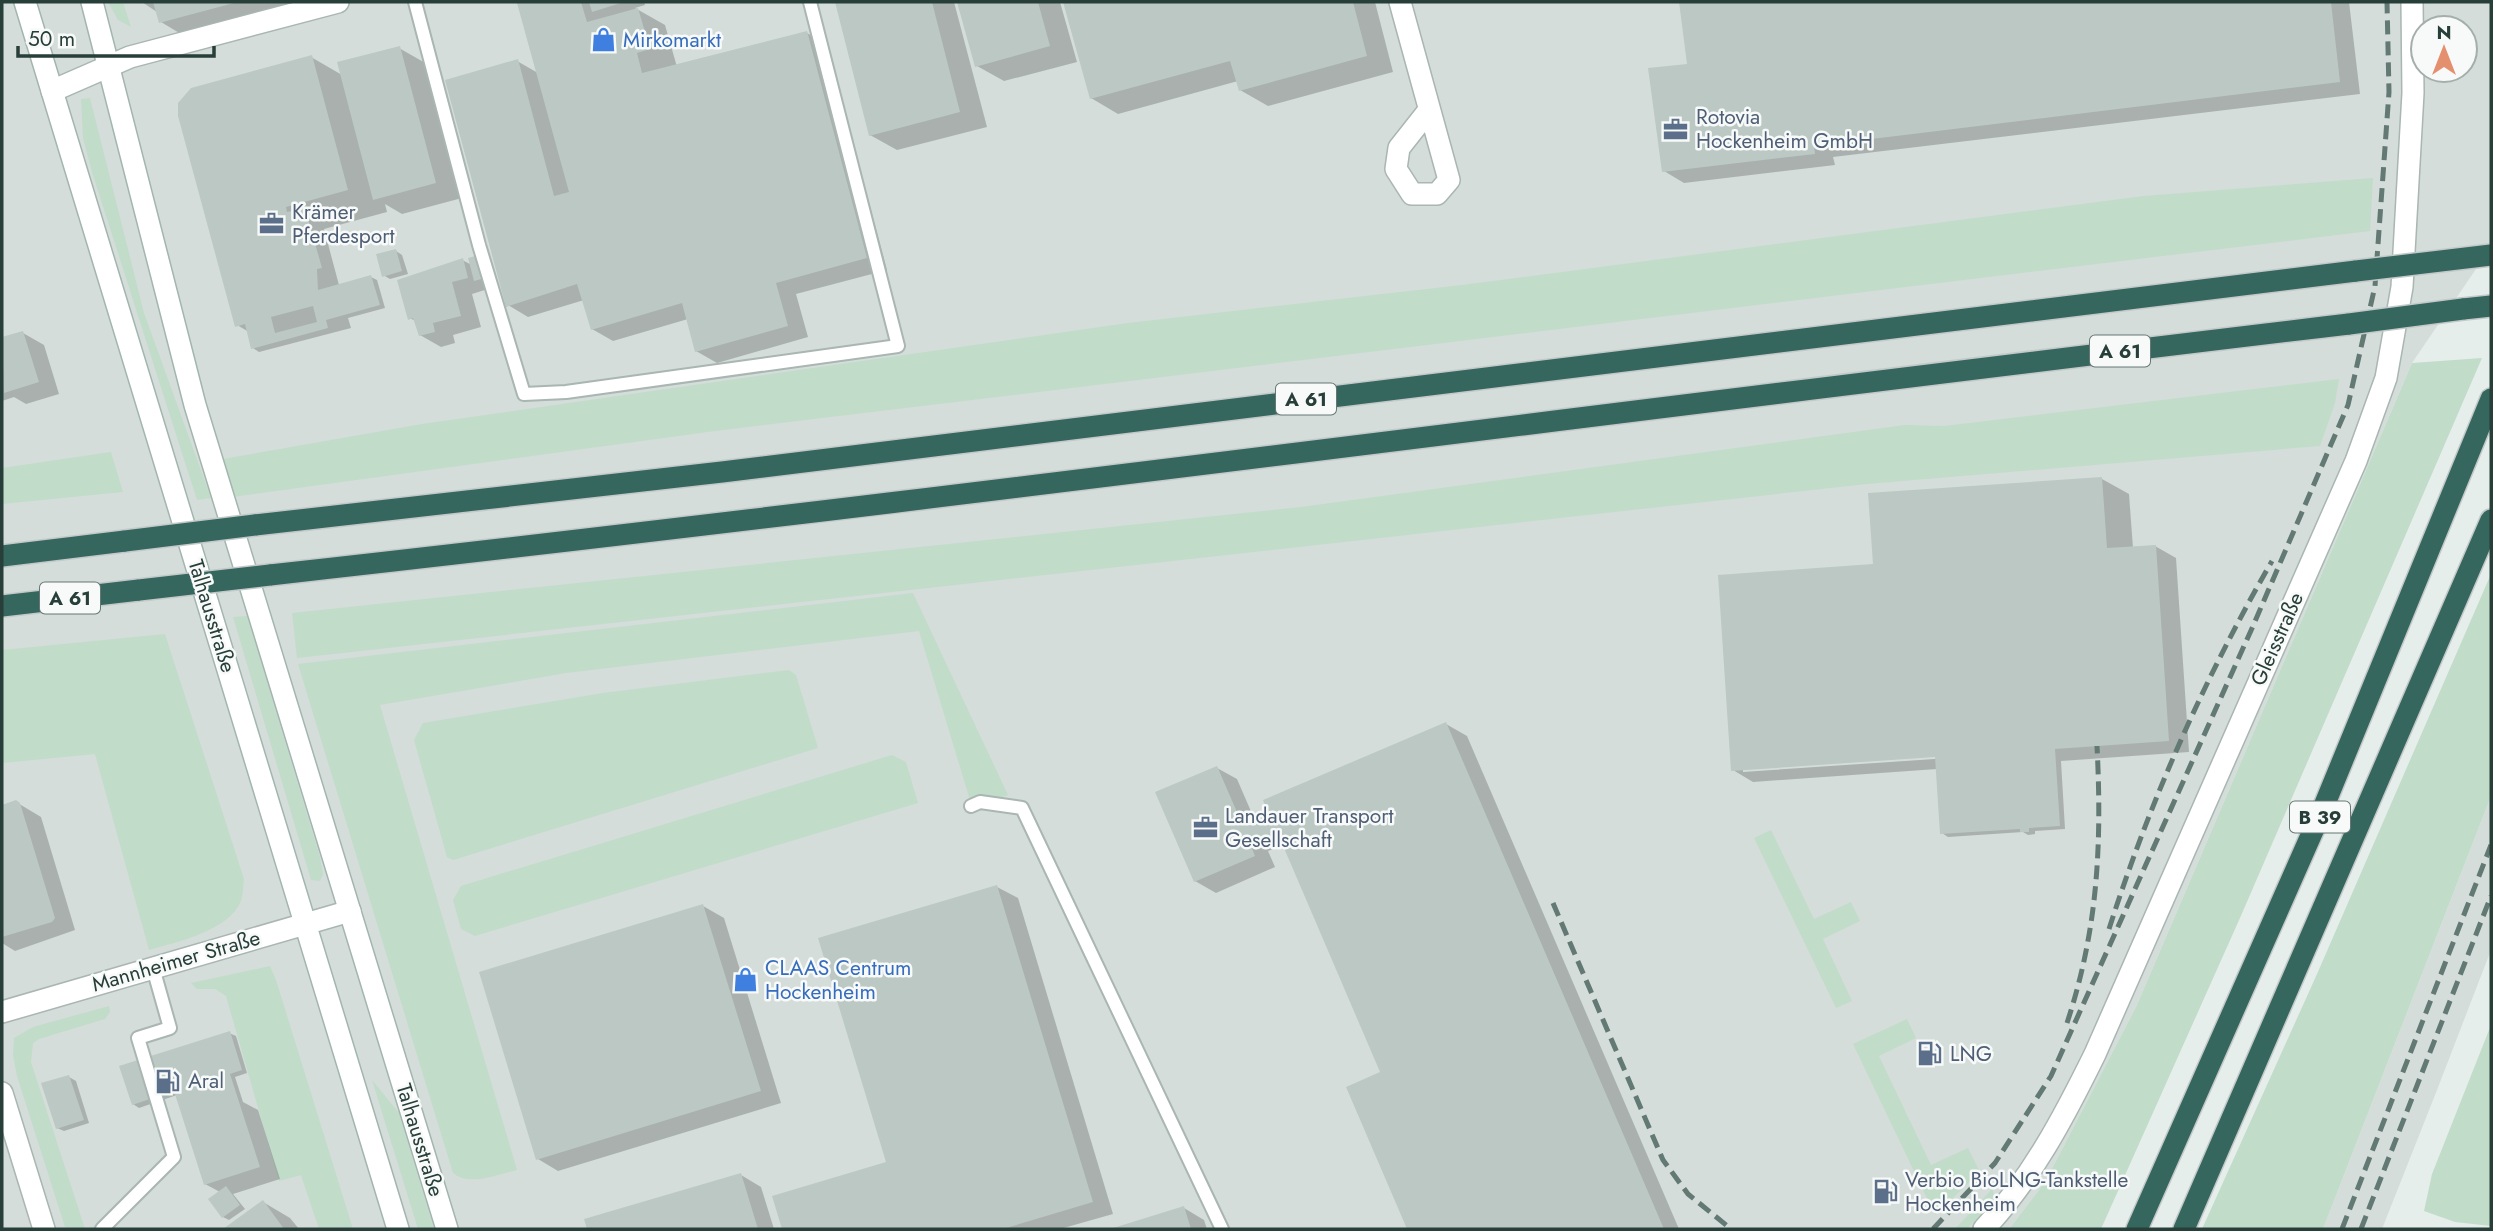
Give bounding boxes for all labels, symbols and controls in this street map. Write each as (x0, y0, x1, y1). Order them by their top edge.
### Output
scale bar (18, 14, 214, 58)
north arrow (2409, 14, 2479, 84)
text: N (2436, 19, 2452, 46)
text: 50 m (28, 24, 75, 54)
place label: Mirkomarkt (623, 25, 721, 55)
shop icon: Mirkomarkt (589, 26, 617, 54)
place label: Rotovia Hockenheim GmbH (1696, 102, 1873, 156)
office icon: Rotovia Hockenheim GmbH (1662, 115, 1690, 143)
place label: Krämer Pferdesport (292, 197, 394, 251)
office icon: Krämer Pferdesport (258, 210, 286, 238)
road number: A 61 (2090, 336, 2150, 366)
road number: A 61 (1276, 384, 1336, 414)
street label: Talhausstraße (181, 556, 243, 676)
road number: A 61 (40, 582, 100, 614)
street label: Gleisstraße (2243, 587, 2311, 690)
place label: Landauer Transport Gesellschaft (1225, 801, 1394, 855)
road number: B 39 (2290, 802, 2350, 832)
office icon: Landauer Transport Gesellschaft (1191, 814, 1219, 842)
street label: Mannheimer Straße (88, 923, 264, 999)
place label: CLAAS Centrum Hockenheim (765, 953, 912, 1007)
shop icon: CLAAS Centrum Hockenheim (731, 966, 759, 994)
place label: LNG (1950, 1039, 1992, 1069)
fuel station icon: LNG (1916, 1040, 1944, 1068)
place label: Aral (188, 1066, 224, 1096)
fuel station icon: Aral (154, 1067, 182, 1095)
street label: Talhausstraße (389, 1080, 451, 1200)
place label: Verbio BioLNG-Tankstelle Hockenheim (1905, 1165, 2128, 1219)
fuel station icon: Verbio BioLNG-Tankstelle Hockenheim (1871, 1178, 1899, 1206)

